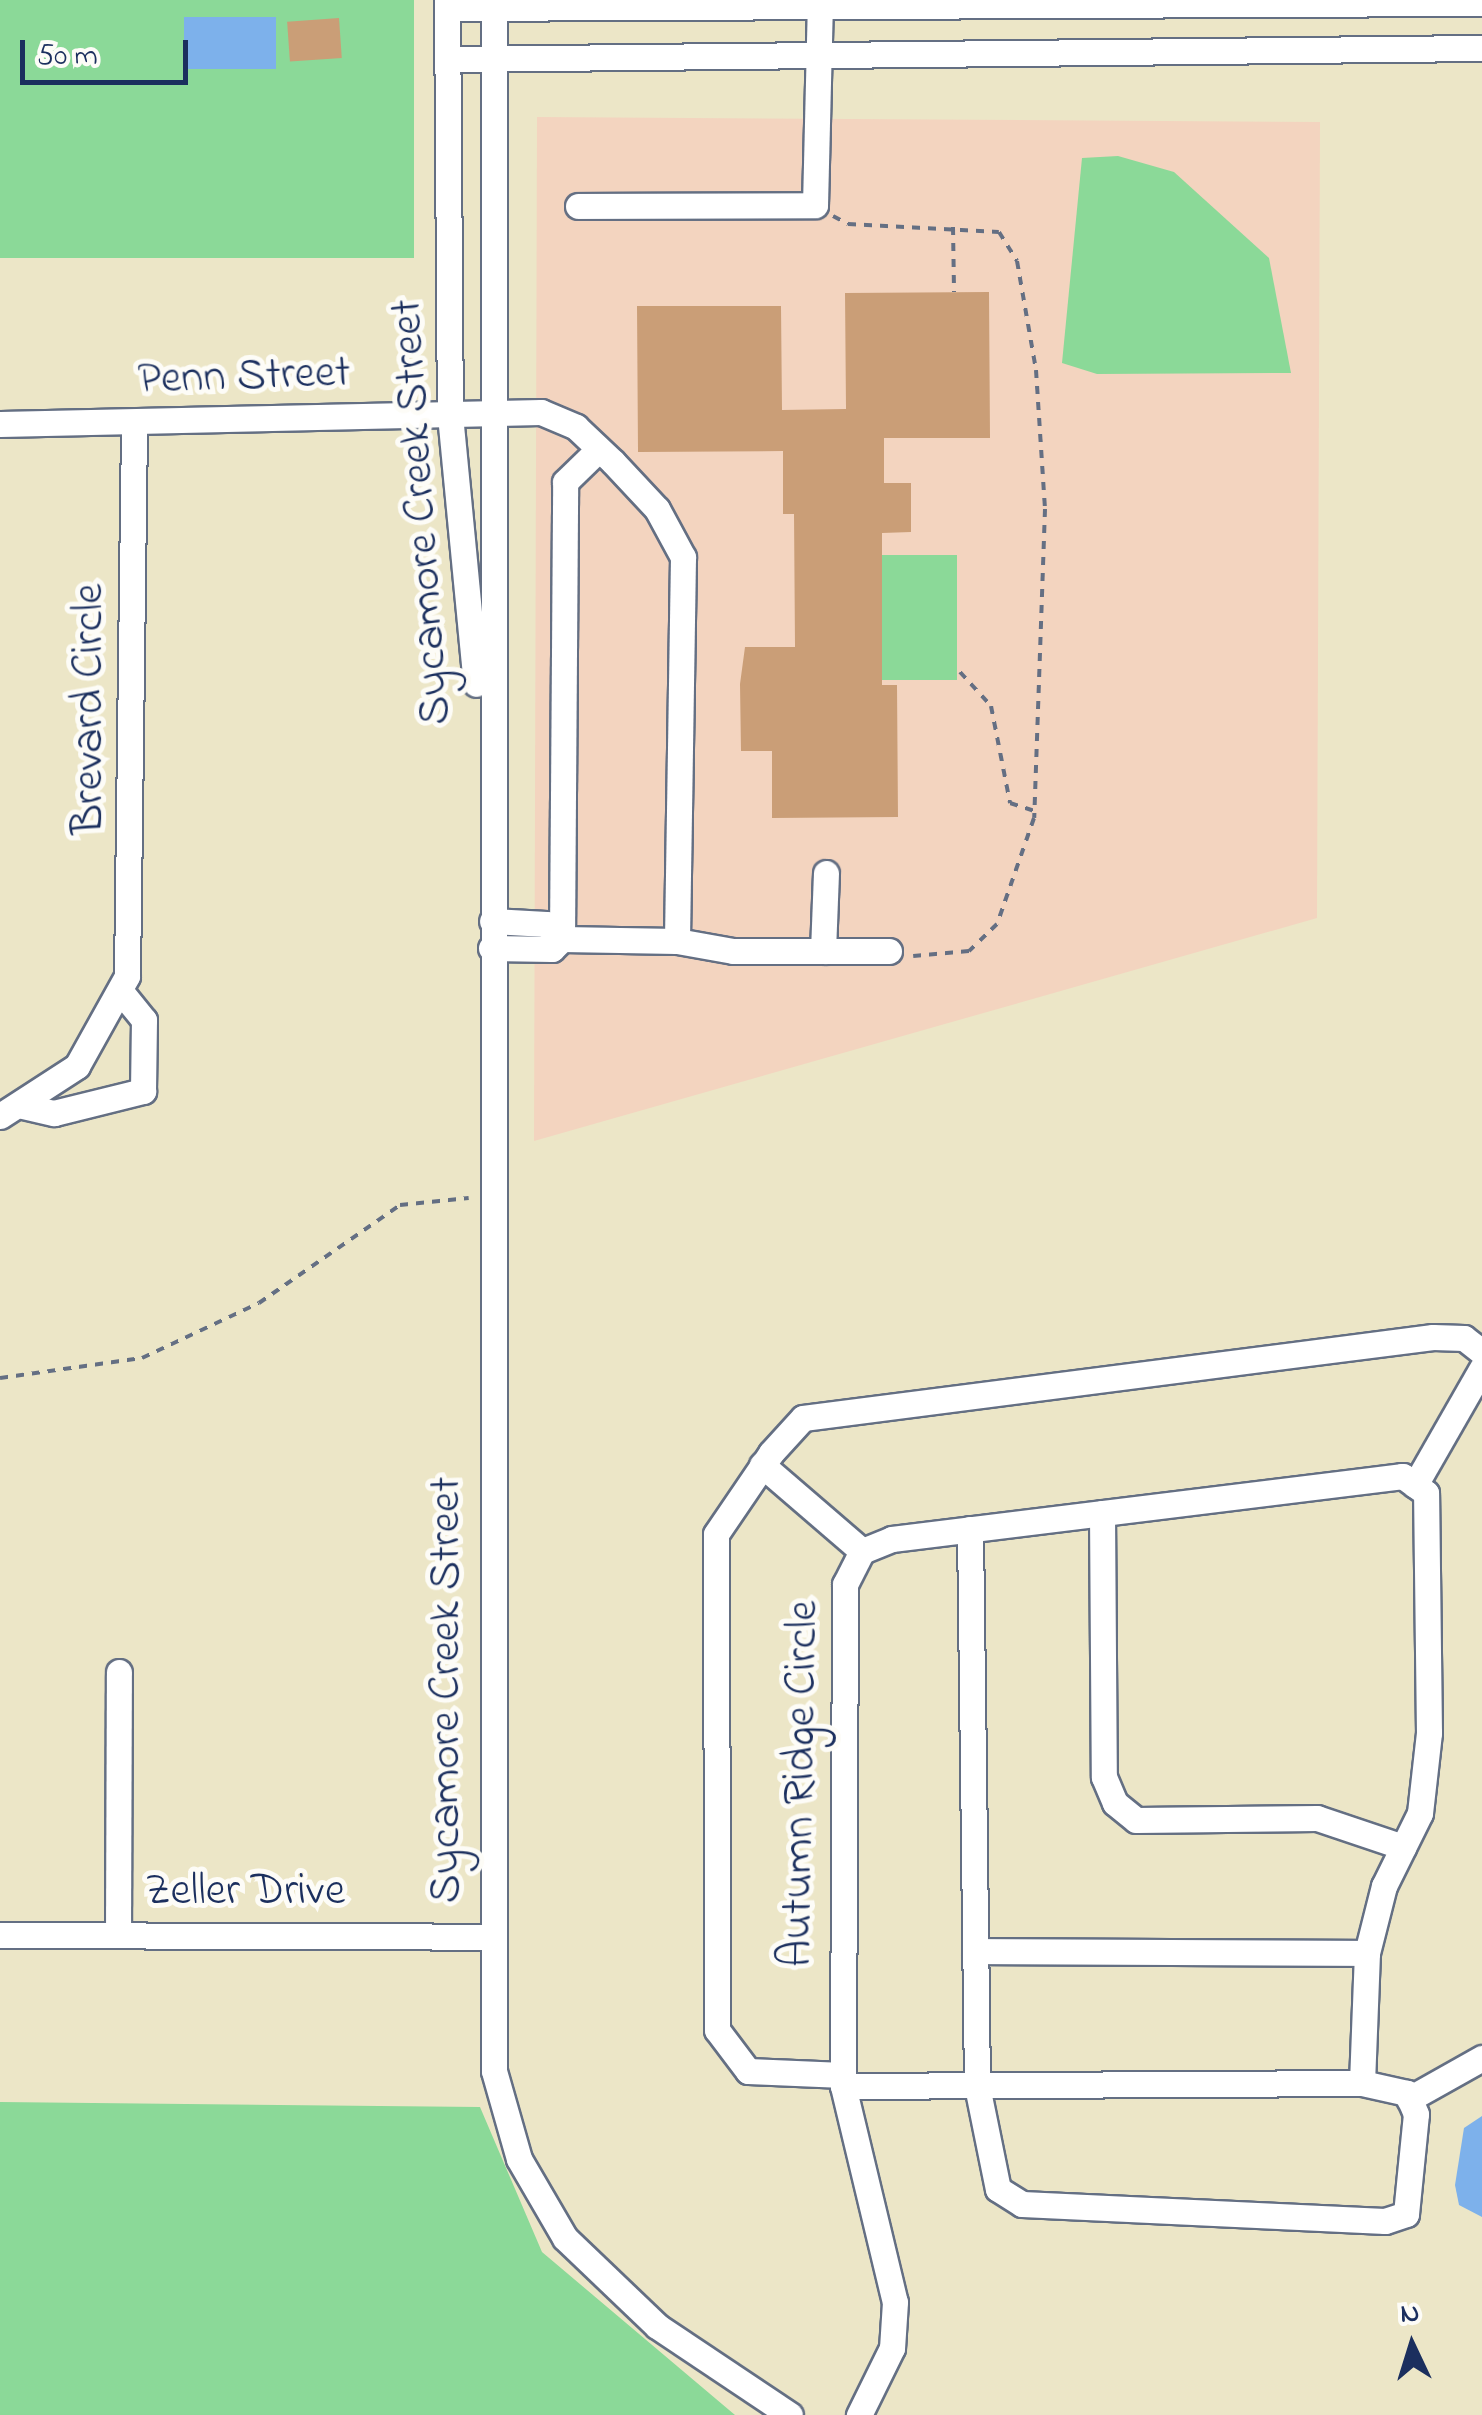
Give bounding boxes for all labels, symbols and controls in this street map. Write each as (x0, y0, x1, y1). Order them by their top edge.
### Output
scale bar (25, 20, 192, 82)
text: 50 m (37, 35, 98, 79)
street label: Sycamore Creek Street (381, 297, 465, 727)
street label: Penn Street (137, 347, 351, 409)
street label: Brevard Circle (64, 583, 118, 835)
street label: Sycamore Creek Street (421, 1477, 475, 1903)
street label: Autumn Ridge Circle (772, 1600, 832, 1968)
street label: Zeller Drive (145, 1866, 345, 1920)
text: N (1399, 2293, 1421, 2336)
north arrow (1362, 2295, 1462, 2395)

